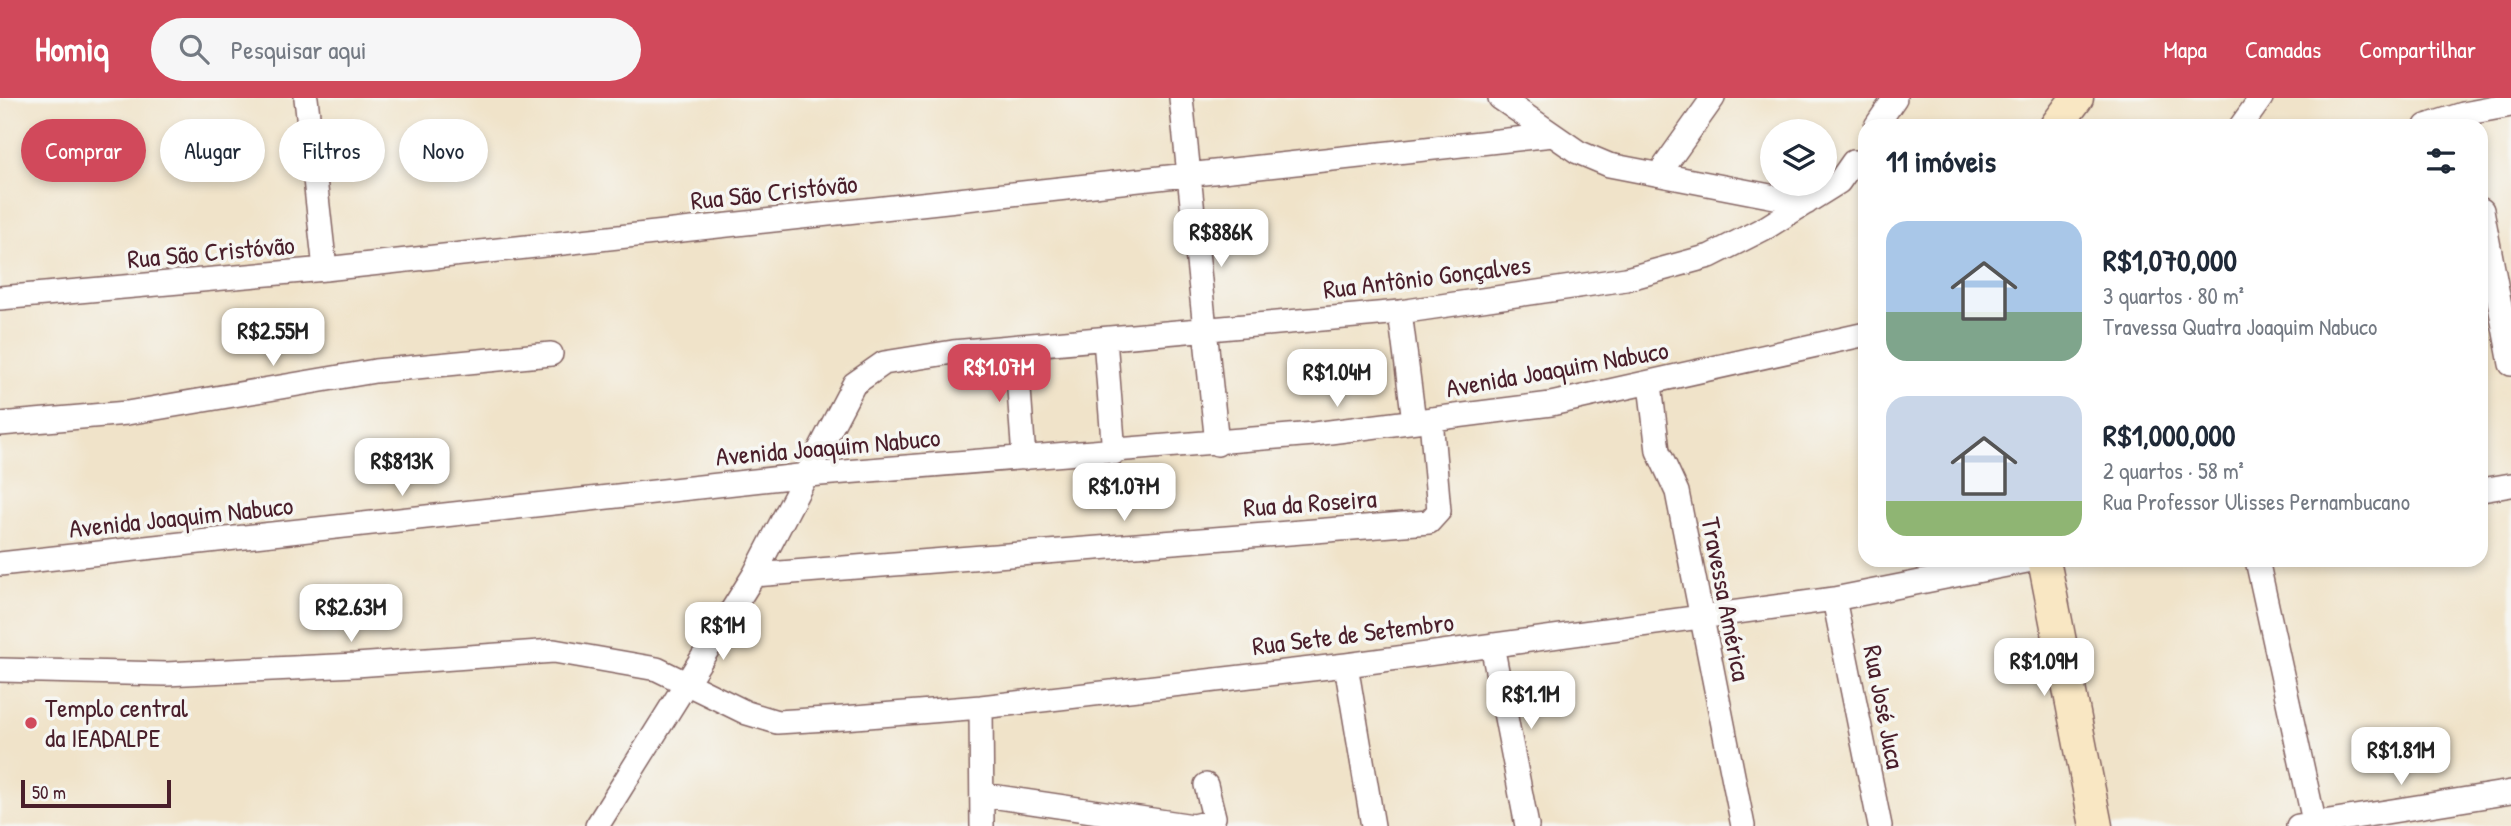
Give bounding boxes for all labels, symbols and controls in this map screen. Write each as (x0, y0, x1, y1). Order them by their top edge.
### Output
search box (151, 18, 641, 81)
text: Homiq (35, 27, 109, 71)
icon: search (175, 30, 213, 68)
text: Pesquisar aqui (231, 32, 367, 67)
text: Mapa (2164, 33, 2207, 65)
text: Camadas (2245, 33, 2321, 65)
text: Compartilhar (2359, 33, 2476, 65)
chip: Comprar (21, 119, 146, 182)
chip: Alugar (160, 119, 265, 182)
chip: Filtros (279, 119, 385, 182)
chip: Novo (399, 119, 488, 182)
map controls (1760, 119, 1837, 196)
button: layers (1760, 119, 1837, 196)
text: 11 imóveis (1886, 141, 1996, 181)
icon: filters (2422, 142, 2460, 180)
street label: Rua São Cristóvão (689, 165, 859, 218)
pin: R$886K (1164, 209, 1278, 269)
text: R$886K (1189, 216, 1253, 247)
street label: Rua São Cristóvão (126, 227, 296, 276)
text: R$1,070,000 (2103, 240, 2237, 280)
street label: Rua Antônio Gonçalves (1321, 246, 1533, 307)
icon: home (1942, 249, 2026, 333)
text: 3 quartos · 80 m² (2103, 280, 2244, 311)
pin: R$2.55M (208, 308, 338, 368)
text: Travessa Quatra Joaquim Nabuco (2103, 311, 2377, 342)
text: R$2.55M (238, 315, 308, 346)
street label: Avenida Joaquim Nabuco (1443, 332, 1671, 405)
pin: R$1.07M (934, 344, 1064, 404)
pin: R$1.04M (1272, 350, 1402, 409)
text: R$1.07M (964, 351, 1034, 382)
text: R$1.04M (1303, 356, 1371, 387)
text: R$1,000,000 (2103, 415, 2235, 455)
street label: Avenida Joaquim Nabuco (714, 419, 942, 474)
icon: home (1942, 424, 2026, 508)
pin: R$813K (345, 438, 459, 498)
text: R$813K (371, 445, 433, 476)
text: 2 quartos · 58 m² (2103, 455, 2244, 486)
pin: R$1.07M (1059, 464, 1189, 523)
text: R$1.07M (1089, 470, 1159, 501)
street label: Rua da Roseira (1242, 480, 1378, 525)
text: Rua Professor Ulisses Pernambucano (2103, 486, 2410, 517)
street label: Avenida Joaquim Nabuco (67, 487, 295, 546)
street label: Travessa América (1693, 514, 1760, 684)
pin: R$2.63M (286, 584, 416, 644)
text: R$2.63M (316, 591, 386, 622)
pin: R$1M (682, 602, 764, 662)
street label: Rua Sete de Setembro (1250, 604, 1456, 663)
text: R$1M (701, 609, 745, 640)
pin: R$1.09M (1979, 638, 2109, 698)
street label: Rua José Juca (1855, 642, 1914, 772)
text: R$1.09M (2010, 645, 2078, 676)
pin: R$1.1M (1474, 672, 1588, 731)
text: R$1.1M (1502, 678, 1560, 709)
place label: Templo central da IEADALPE (45, 690, 188, 755)
marker: Templo central da IEADALPE (23, 715, 39, 731)
pin: R$1.81M (2336, 728, 2466, 787)
text: R$1.81M (2367, 734, 2435, 765)
scale bar (21, 777, 172, 809)
text: 50 m (32, 779, 66, 805)

